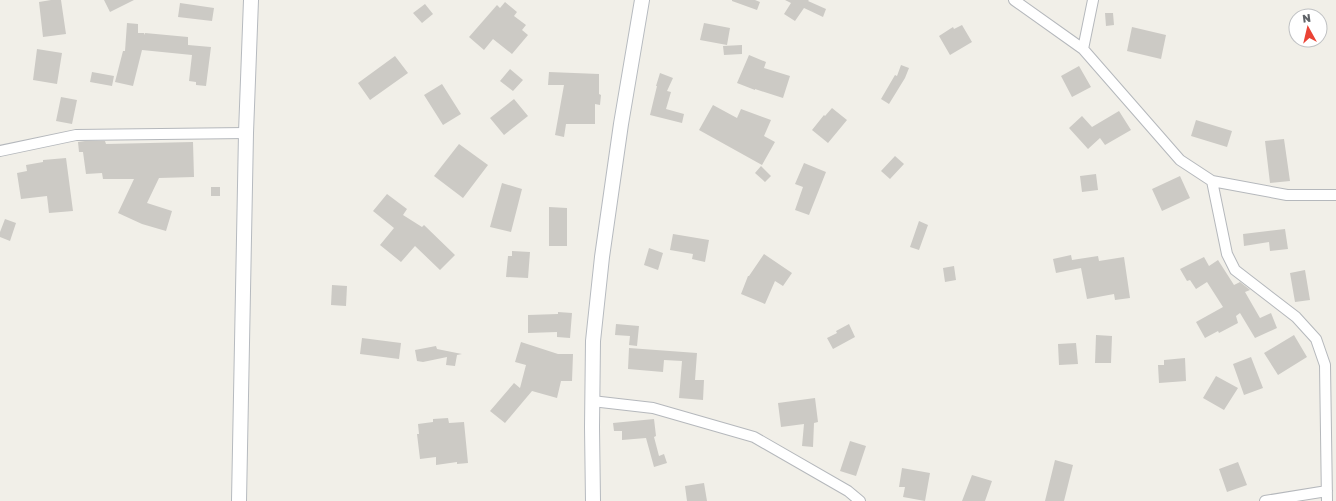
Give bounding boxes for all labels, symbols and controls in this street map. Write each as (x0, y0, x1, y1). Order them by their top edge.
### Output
north arrow (1288, 8, 1328, 48)
text: N (1301, 11, 1312, 25)

